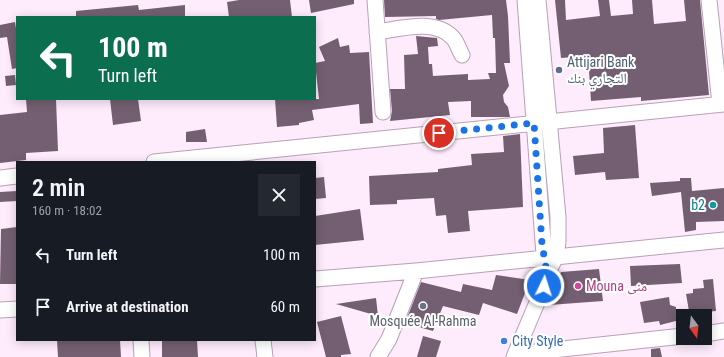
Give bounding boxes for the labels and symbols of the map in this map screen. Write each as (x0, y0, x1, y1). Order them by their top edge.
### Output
place label: Attijari Bank التجاري بنك (567, 54, 635, 90)
marker: Attijari Bank التجاري بنك (554, 65, 564, 75)
pin (422, 116, 456, 150)
place label: b2 (691, 197, 705, 213)
marker: b2 (708, 200, 718, 210)
position arrow (523, 265, 565, 307)
place label: Mouna منى (586, 278, 647, 295)
marker: Mouna منى (573, 281, 583, 291)
marker: Mosquée Al-Rahma (418, 301, 428, 311)
north arrow (676, 309, 712, 345)
place label: Mosquée Al-Rahma (369, 313, 477, 329)
place label: City Style (512, 333, 564, 349)
marker: City Style (499, 336, 509, 346)

